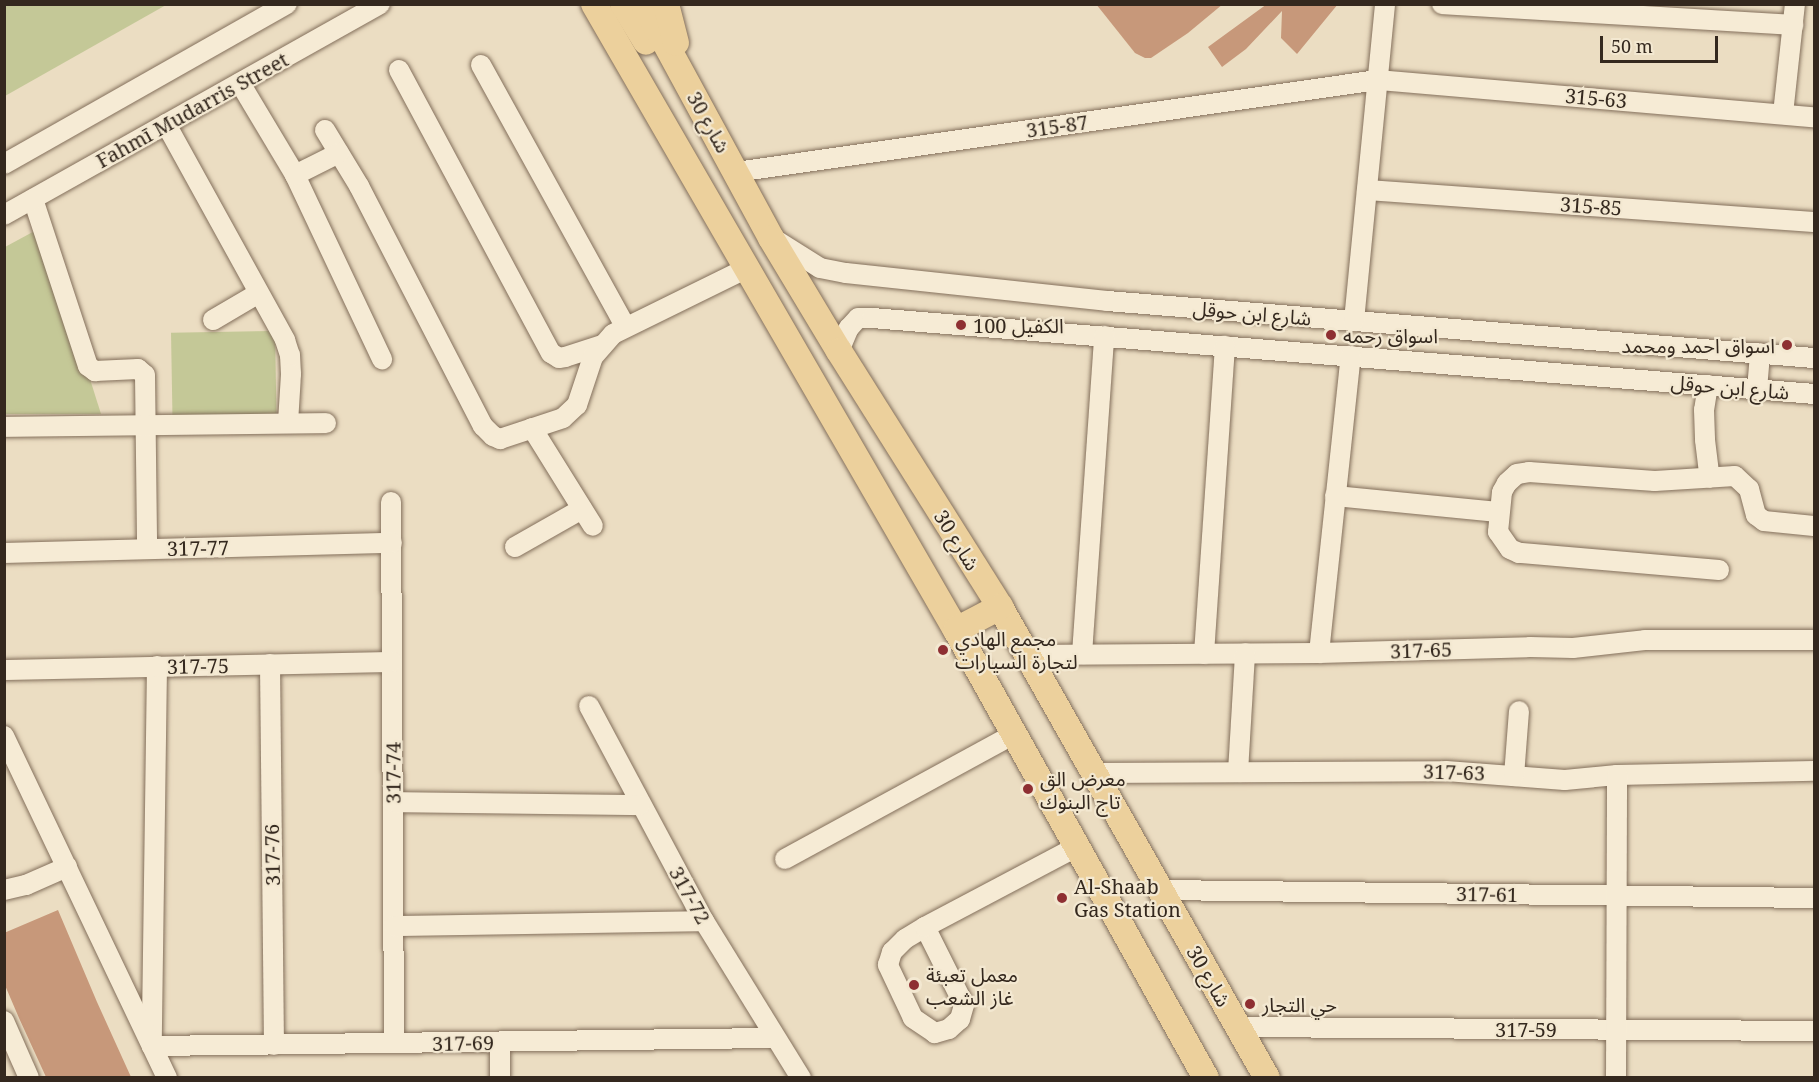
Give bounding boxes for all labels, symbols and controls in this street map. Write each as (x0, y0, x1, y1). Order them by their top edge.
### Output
scale bar (1603, 24, 1722, 62)
text: 50 m (1611, 34, 1653, 58)
street label: Fahmī Mudarris Street (92, 47, 292, 173)
street label: 315-63 (1564, 83, 1628, 113)
street label: شارع 30 (682, 87, 736, 157)
street label: 315-87 (1025, 110, 1089, 142)
street label: 315-85 (1559, 192, 1623, 220)
street label: شارع ابن حوقل (1192, 296, 1312, 330)
place label: الكفيل 100 (973, 313, 1064, 337)
marker: الكفيل 100 (954, 318, 968, 332)
place label: اسواق رحمه (1343, 323, 1438, 347)
marker: اسواق رحمه (1324, 328, 1338, 342)
place label: اسواق احمد ومحمد (1621, 333, 1775, 357)
marker: اسواق احمد ومحمد (1780, 338, 1794, 352)
street label: شارع ابن حوقل (1670, 370, 1790, 404)
street label: شارع 30 (929, 505, 985, 575)
street label: 317-77 (167, 535, 229, 561)
place label: مجمع الهادي لتجارة السيارات (955, 626, 1078, 673)
street label: 317-65 (1390, 637, 1452, 663)
marker: مجمع الهادي لتجارة السيارات (936, 643, 950, 657)
street label: 317-75 (167, 653, 229, 679)
street label: 317-74 (381, 742, 405, 804)
street label: 317-63 (1423, 759, 1485, 785)
place label: معرض الق تاج البنوك (1040, 766, 1126, 813)
marker: معرض الق تاج البنوك (1021, 782, 1035, 796)
street label: 317-76 (259, 824, 285, 886)
street label: 317-72 (664, 862, 716, 928)
place label: Al-Shaab Gas Station (1074, 874, 1181, 921)
street label: 317-61 (1456, 881, 1518, 907)
marker: Al-Shaab Gas Station (1055, 891, 1069, 905)
street label: شارع 30 (1182, 941, 1236, 1011)
place label: معمل تعبئة غاز الشعب (926, 962, 1018, 1009)
marker: معمل تعبئة غاز الشعب (907, 978, 921, 992)
place label: حي التجار (1262, 992, 1337, 1016)
marker: حي التجار (1243, 997, 1257, 1011)
street label: 317-59 (1495, 1017, 1557, 1041)
street label: 317-69 (432, 1030, 494, 1056)

